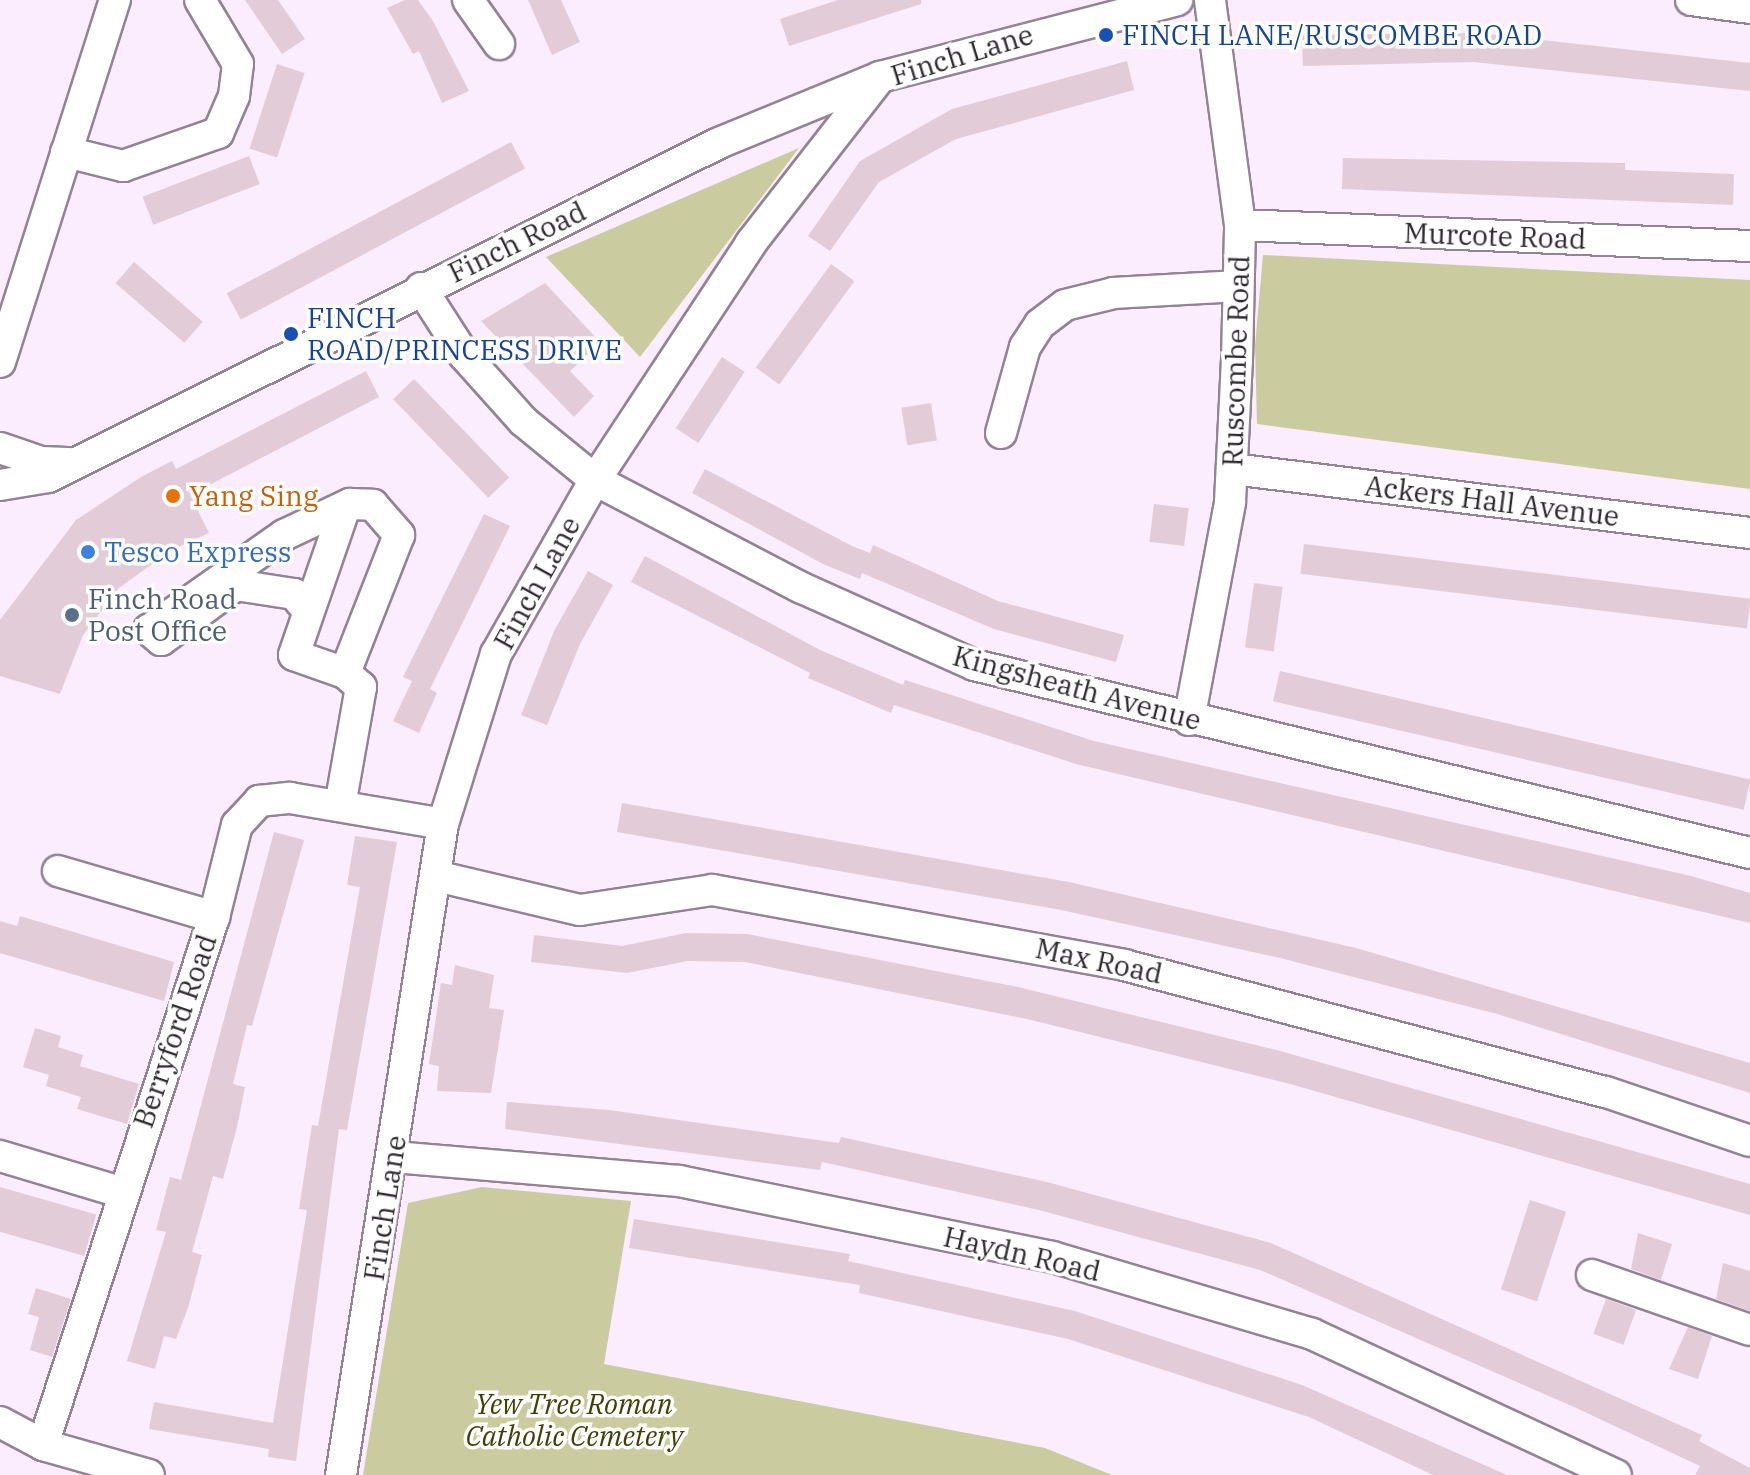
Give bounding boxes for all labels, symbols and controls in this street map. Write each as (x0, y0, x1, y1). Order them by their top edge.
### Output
street label: Finch Lane (887, 17, 1037, 93)
place label: FINCH LANE/RUSCOMBE ROAD (1122, 18, 1542, 52)
marker: FINCH LANE/RUSCOMBE ROAD (1097, 26, 1115, 44)
street label: Finch Road (443, 194, 591, 290)
street label: Murcote Road (1403, 216, 1587, 256)
street label: Ruscombe Road (1216, 255, 1256, 467)
place label: FINCH ROAD/PRINCESS DRIVE (307, 301, 622, 367)
marker: FINCH ROAD/PRINCESS DRIVE (282, 325, 300, 343)
street label: Ackers Hall Avenue (1363, 469, 1621, 533)
place label: Yang Sing (189, 479, 318, 513)
marker: Yang Sing (164, 487, 182, 505)
street label: Finch Lane (487, 511, 587, 655)
place label: Tesco Express (104, 535, 292, 569)
marker: Tesco Express (79, 543, 97, 561)
place label: Finch Road Post Office (88, 582, 237, 648)
marker: Finch Road Post Office (63, 606, 81, 624)
street label: Kingsheath Avenue (949, 639, 1205, 737)
street label: Berryford Road (126, 930, 224, 1132)
street label: Max Road (1033, 931, 1165, 991)
street label: Finch Lane (357, 1133, 413, 1283)
street label: Haydn Road (940, 1220, 1104, 1288)
park label: Yew Tree Roman Catholic Cemetery (465, 1387, 683, 1453)

